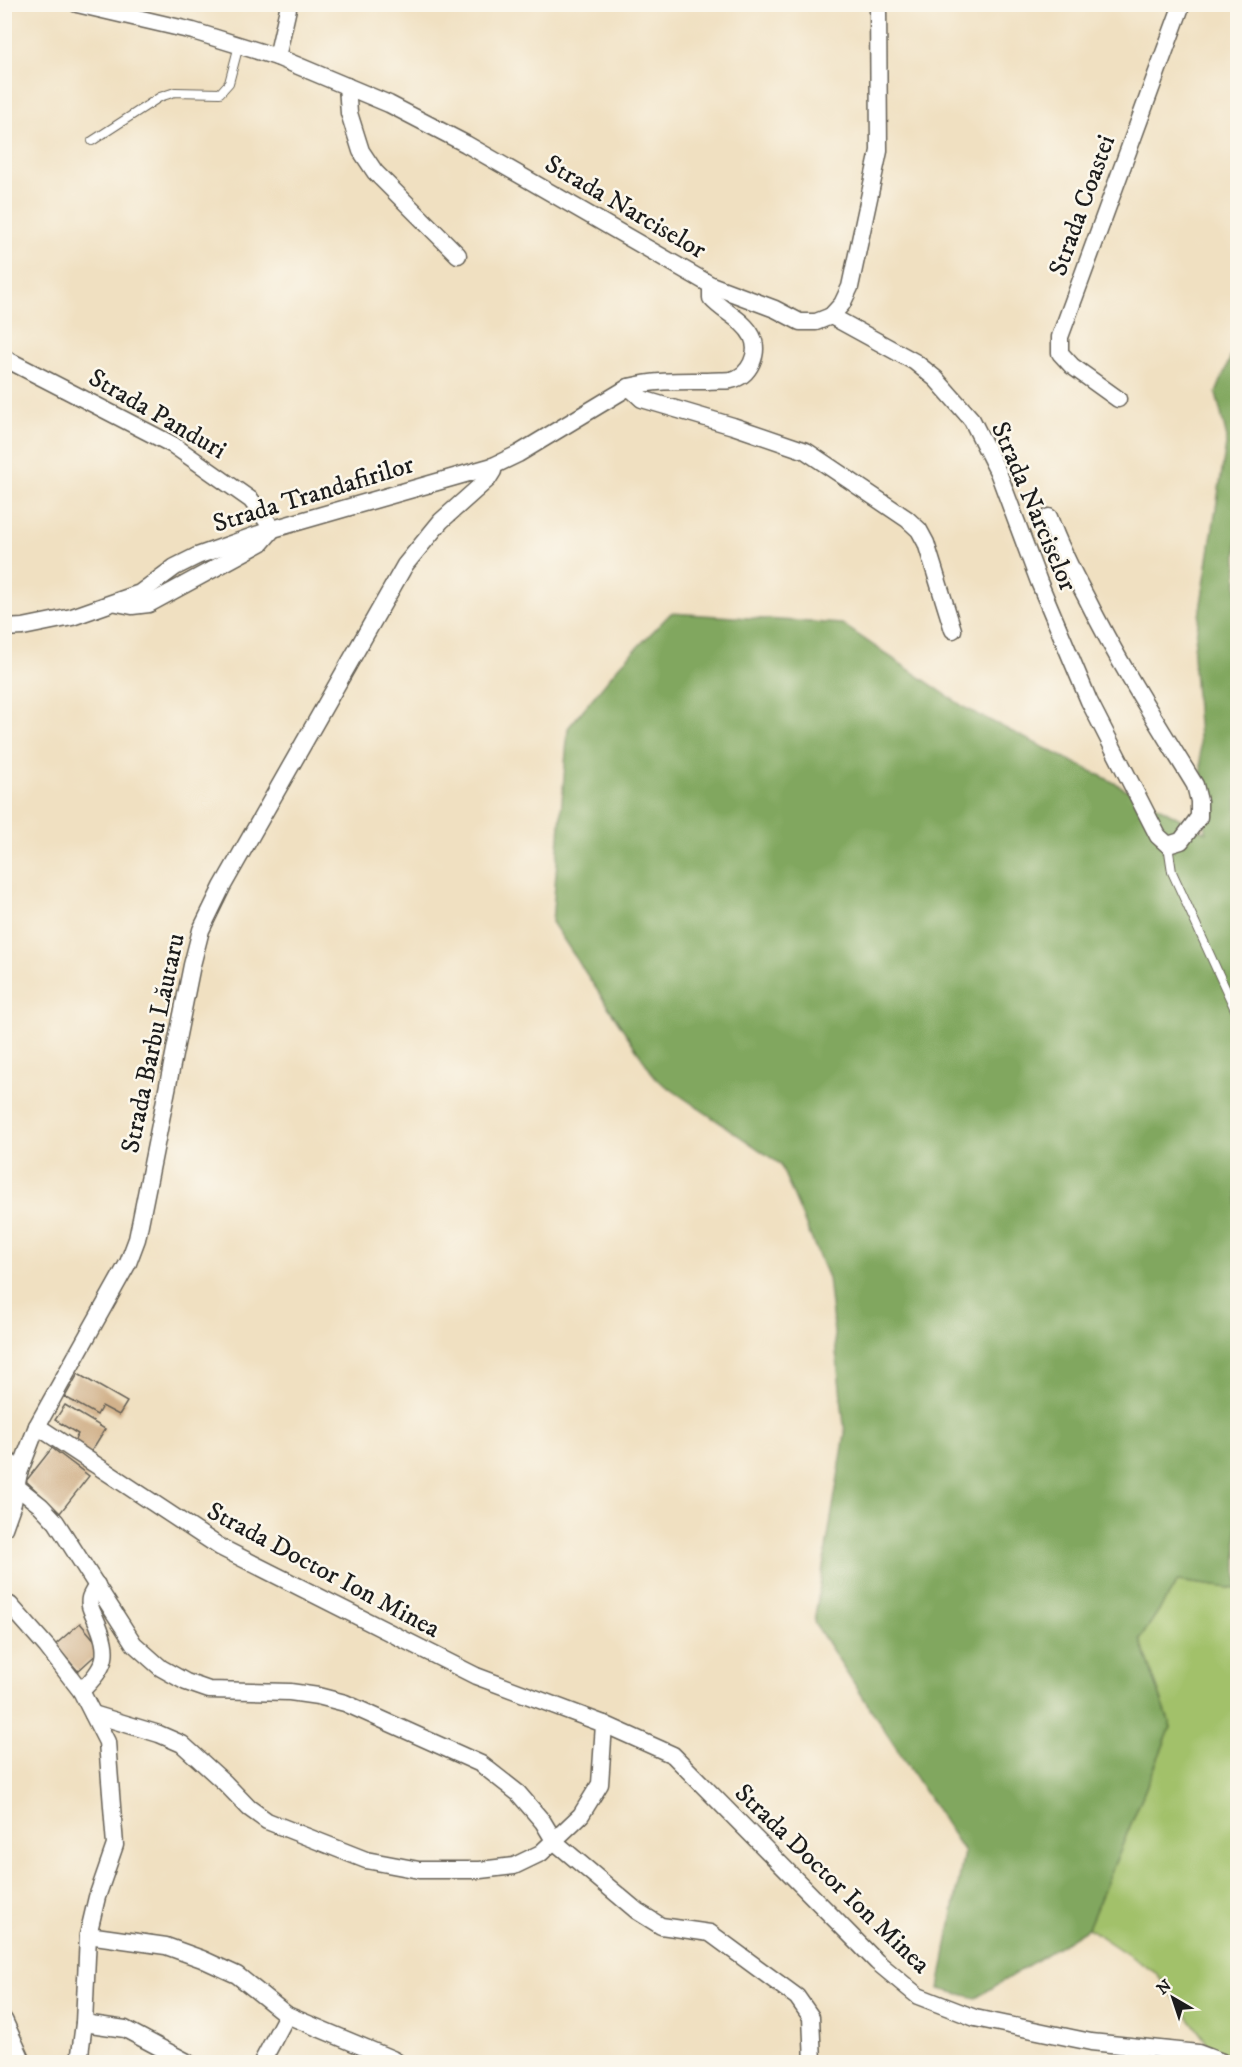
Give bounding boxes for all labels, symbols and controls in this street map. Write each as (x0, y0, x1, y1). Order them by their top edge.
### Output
street label: Strada Coastei (1042, 130, 1123, 281)
street label: Strada Narciselor (539, 148, 712, 267)
street label: Strada Panduri (82, 362, 232, 467)
street label: Strada Narciselor (983, 417, 1084, 597)
street label: Strada Trandafirilor (209, 448, 418, 541)
street label: Strada Barbu Lăutaru (114, 930, 193, 1156)
street label: Strada Doctor Ion Minea (201, 1495, 446, 1646)
street label: Strada Doctor Ion Minea (727, 1777, 937, 1981)
north arrow (1143, 1968, 1203, 2028)
text: N (1153, 1975, 1176, 1999)

